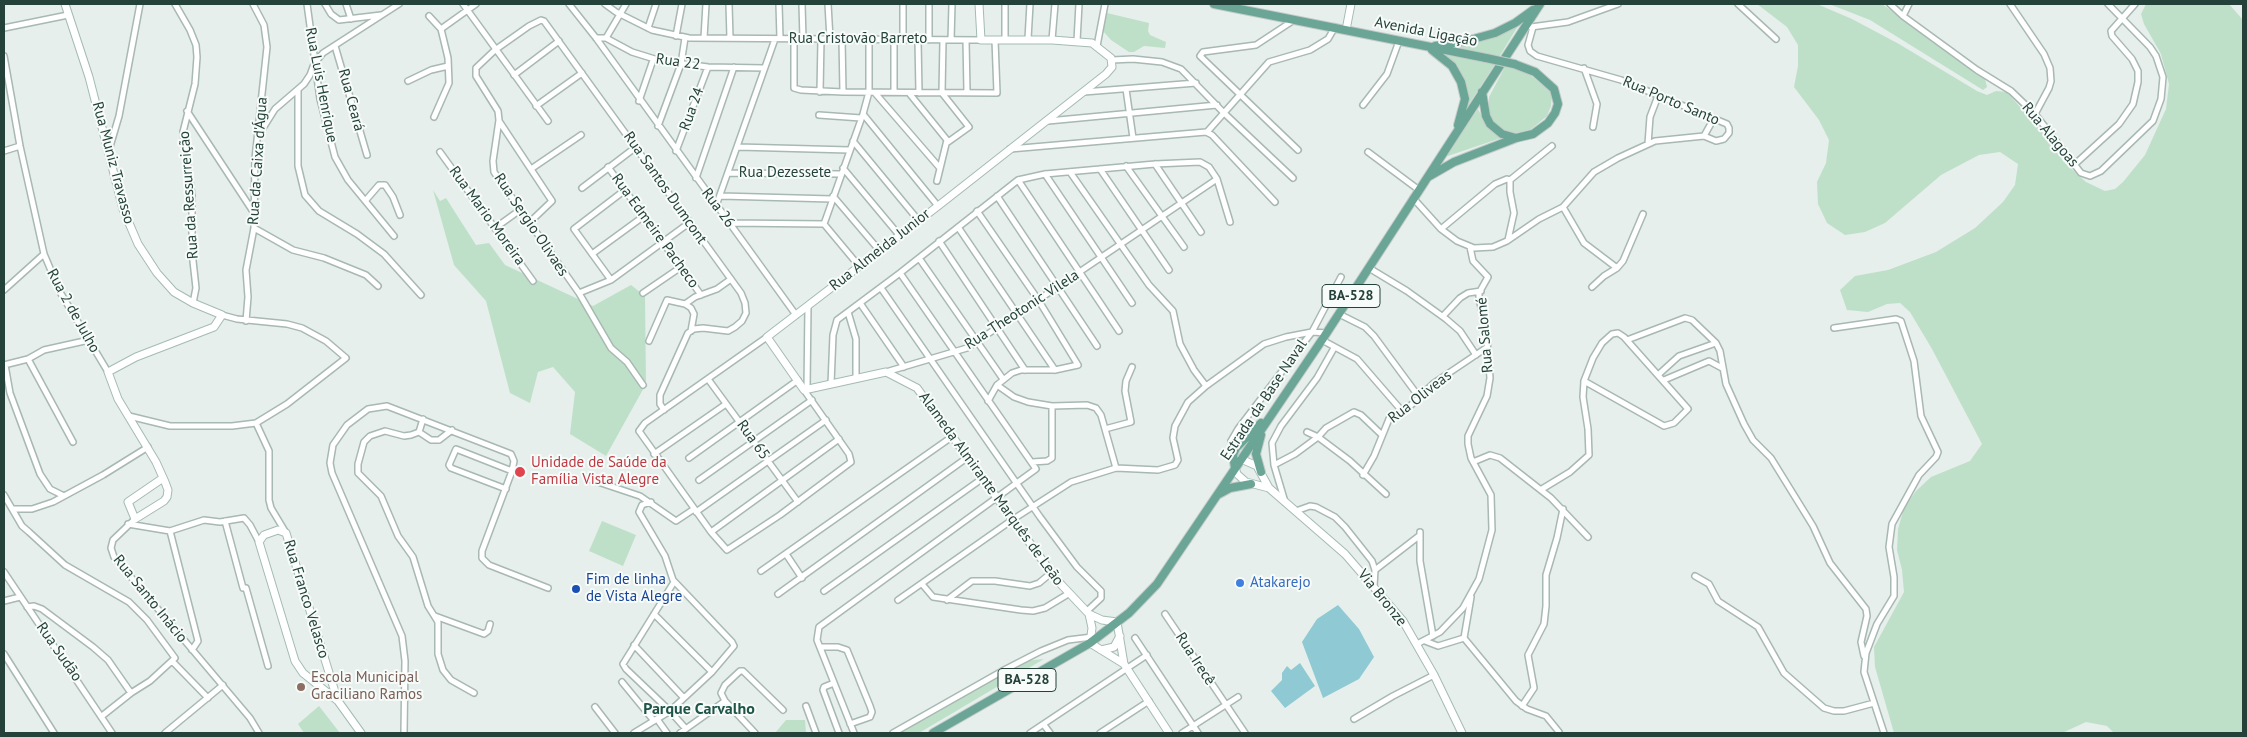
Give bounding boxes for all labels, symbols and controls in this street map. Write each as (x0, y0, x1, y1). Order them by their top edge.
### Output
street label: Avenida Ligação (1373, 13, 1479, 51)
street label: Rua Luis Henrique (301, 26, 341, 144)
street label: Rua Cristovão Barreto (789, 30, 927, 48)
street label: Rua 22 (655, 50, 701, 74)
street label: Rua Ceará (334, 67, 368, 133)
street label: Rua Porto Santo (1620, 73, 1722, 129)
street label: Rua 24 (676, 85, 708, 133)
street label: Rua da Caixa d'Água (245, 96, 271, 226)
street label: Rua Alagoas (2018, 99, 2082, 171)
street label: Rua Muniz Travasso (88, 100, 138, 226)
street label: Rua Santos Dumcont (619, 128, 711, 248)
street label: Rua da Ressurreição (176, 130, 202, 260)
street label: Rua Mario Moreira (445, 163, 529, 269)
street label: Rua Dezessete (739, 164, 831, 182)
street label: Rua Sergio Olivaes (490, 170, 572, 280)
street label: Rua Edmeire Pacheco (607, 170, 703, 292)
street label: Rua 26 (697, 185, 739, 231)
street label: Rua Almeida Junior (826, 205, 934, 295)
street label: Rua 2 de Julho (43, 266, 103, 356)
street label: Rua Theotonic Vilela (961, 266, 1083, 354)
road number: BA-528 (1322, 284, 1380, 308)
street label: Rua Salomé (1473, 296, 1497, 374)
street label: Estrada da Base Naval (1217, 336, 1311, 464)
street label: Rua Oliveas (1385, 367, 1455, 427)
street label: Alameda Almirante Marquês de Leão (915, 389, 1067, 589)
street label: Rua 65 (733, 417, 773, 463)
place label: Unidade de Saúde da Família Vista Alegre (531, 454, 667, 489)
marker: Unidade de Saúde da Família Vista Alegre (513, 465, 527, 479)
street label: Rua Franco Velasco (279, 537, 333, 661)
street label: Rua Santo Inácio (109, 551, 191, 647)
street label: Via Bronze (1354, 566, 1410, 630)
place label: Fim de linha de Vista Alegre (586, 571, 682, 606)
place label: Atakarejo (1250, 574, 1310, 592)
marker: Atakarejo (1234, 577, 1246, 589)
marker: Fim de linha de Vista Alegre (570, 583, 582, 595)
street label: Rua Sudão (32, 619, 86, 685)
street label: Rua Irecê (1171, 629, 1219, 689)
road number: BA-528 (998, 668, 1056, 692)
place label: Escola Municipal Graciliano Ramos (311, 669, 422, 704)
marker: Escola Municipal Graciliano Ramos (295, 681, 307, 693)
district label: Parque Carvalho (643, 699, 755, 719)

